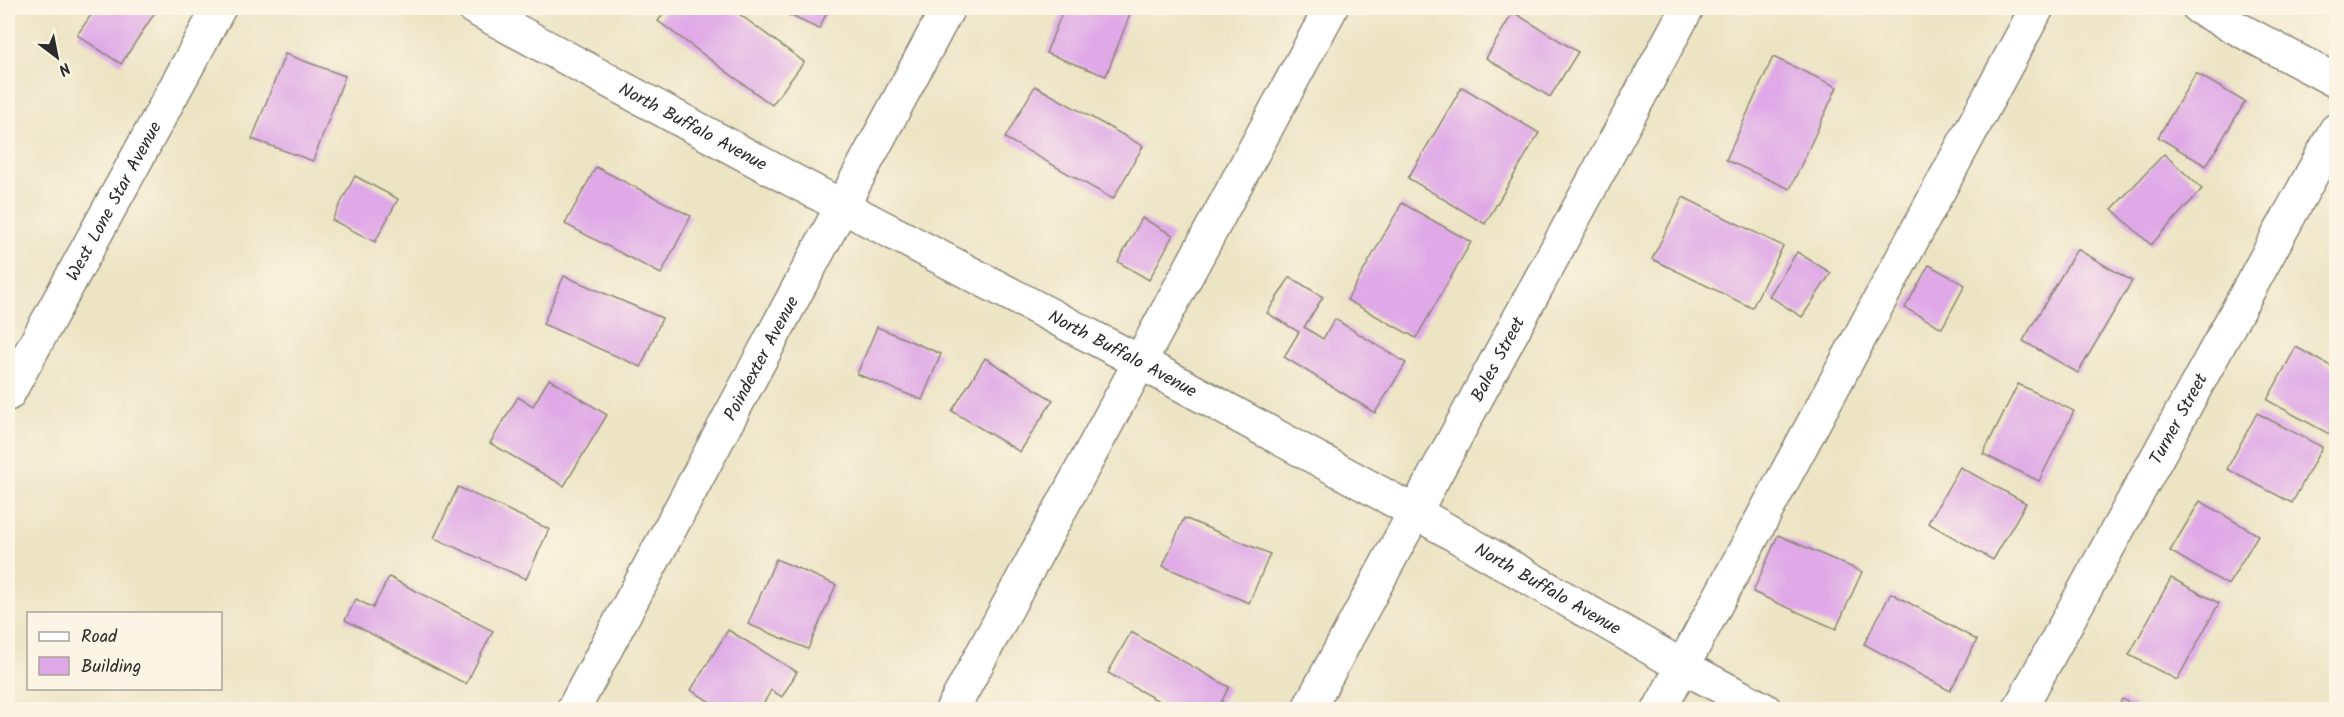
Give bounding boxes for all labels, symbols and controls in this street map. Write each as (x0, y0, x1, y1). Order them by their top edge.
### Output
north arrow (27, 27, 87, 87)
text: N (53, 55, 75, 82)
street label: North Buffalo Avenue (613, 76, 772, 180)
street label: West Lone Star Avenue (59, 117, 170, 287)
street label: Poindexter Avenue (717, 291, 808, 426)
street label: North Buffalo Avenue (1042, 303, 1202, 406)
street label: Bales Street (1464, 311, 1534, 407)
street label: Turner Street (2143, 367, 2217, 471)
street label: North Buffalo Avenue (1468, 536, 1626, 644)
legend (27, 612, 222, 690)
text: Road (81, 623, 118, 652)
text: Building (81, 653, 141, 682)

